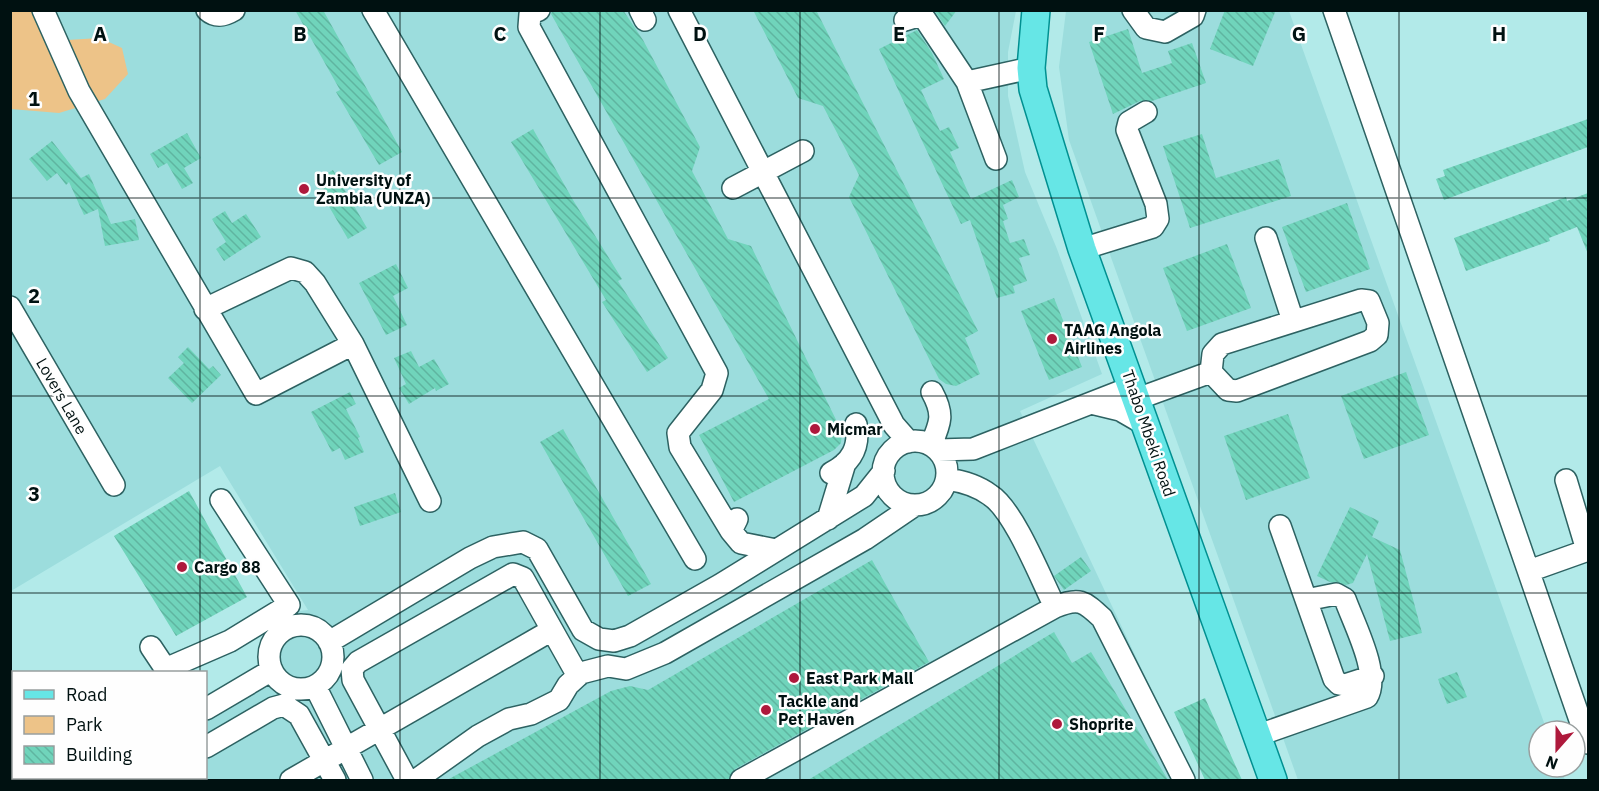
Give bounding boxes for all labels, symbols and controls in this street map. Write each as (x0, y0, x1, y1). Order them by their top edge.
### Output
text: A (93, 20, 107, 47)
text: B (293, 20, 307, 47)
text: C (493, 20, 507, 47)
text: D (693, 20, 707, 47)
text: E (893, 20, 905, 47)
text: F (1093, 20, 1105, 47)
text: G (1292, 20, 1306, 47)
text: H (1492, 20, 1506, 47)
text: 1 (28, 85, 40, 112)
place label: University of Zambia (UNZA) (316, 170, 430, 208)
marker: University of Zambia (UNZA) (297, 182, 311, 196)
text: 2 (28, 282, 40, 309)
place label: TAAG Angola Airlines (1064, 320, 1161, 358)
marker: TAAG Angola Airlines (1045, 332, 1059, 346)
street label: Lovers Lane (32, 354, 92, 438)
street label: Thabo Mbeki Road (1118, 367, 1180, 499)
place label: Micmar (827, 419, 883, 439)
marker: Micmar (808, 422, 822, 436)
text: 3 (28, 480, 40, 507)
place label: Cargo 88 (194, 557, 261, 577)
marker: Cargo 88 (175, 560, 189, 574)
place label: East Park Mall (806, 668, 913, 688)
legend (12, 671, 207, 779)
marker: East Park Mall (787, 671, 801, 685)
text: Road (66, 683, 107, 706)
place label: Tackle and Pet Haven (778, 691, 859, 729)
marker: Tackle and Pet Haven (759, 703, 773, 717)
text: Park (66, 713, 103, 736)
place label: Shoprite (1069, 714, 1133, 734)
marker: Shoprite (1050, 717, 1064, 731)
north arrow (1527, 719, 1587, 779)
text: Building (66, 743, 133, 766)
text: N (1543, 752, 1561, 774)

